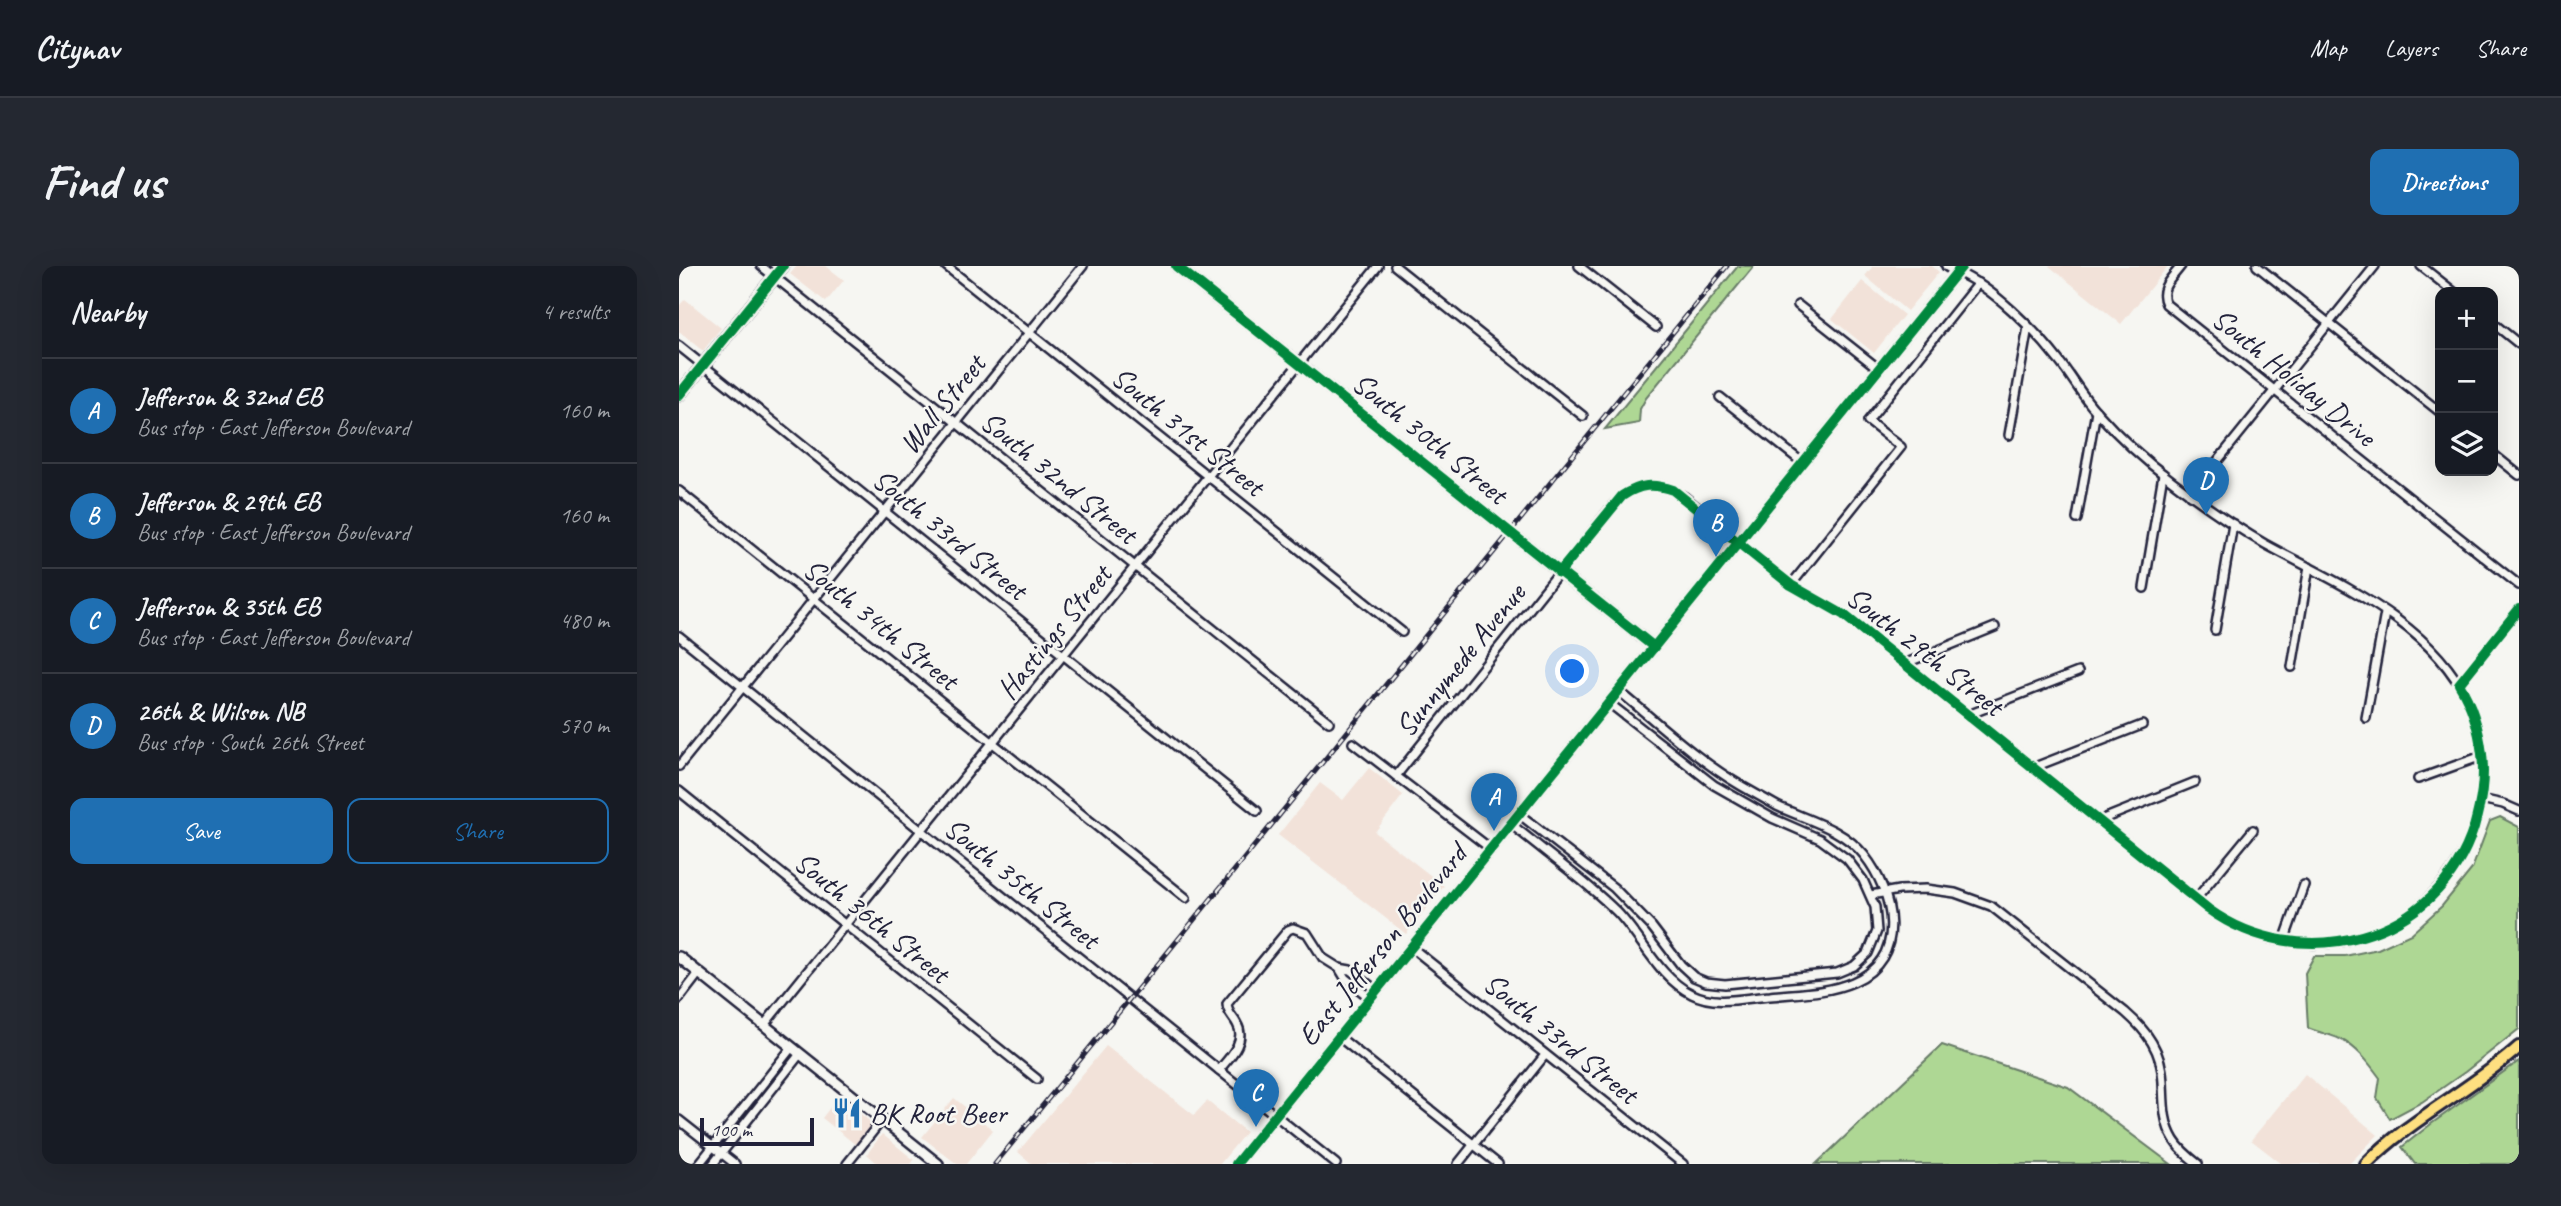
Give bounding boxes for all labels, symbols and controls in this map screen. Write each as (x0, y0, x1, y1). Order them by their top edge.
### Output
text: Citynav (35, 27, 119, 69)
text: Map (2310, 33, 2347, 63)
text: Layers (2385, 33, 2438, 63)
text: Share (2476, 33, 2526, 63)
button: Directions (2370, 149, 2519, 215)
text: Find us (42, 151, 164, 213)
map controls (2435, 287, 2498, 476)
button: + (2435, 287, 2498, 350)
text: Nearby (70, 293, 146, 331)
text: 4 results (542, 297, 609, 326)
street label: South Holiday Drive (2204, 299, 2385, 456)
street label: Wall Street (890, 344, 995, 461)
button: − (2435, 350, 2498, 413)
street label: South 31st Street (1104, 358, 1275, 506)
street label: South 30th Street (1344, 364, 1518, 514)
text: Jefferson & 32nd EB (137, 380, 322, 413)
text: A (87, 396, 99, 425)
text: 160 m (560, 396, 609, 425)
street label: South 32nd Street (973, 402, 1148, 554)
text: Bus stop · East Jefferson Boulevard (137, 413, 410, 442)
button: layers (2435, 413, 2498, 476)
pin: D (2183, 457, 2229, 515)
street label: South 33rd Street (865, 460, 1038, 610)
text: Jefferson & 29th EB (137, 485, 320, 518)
pin: B (1693, 499, 1739, 557)
text: B (87, 501, 99, 530)
text: 160 m (560, 501, 609, 530)
text: Bus stop · East Jefferson Boulevard (137, 518, 410, 547)
street label: South 34th Street (795, 550, 969, 700)
street label: Hastings Street (988, 555, 1122, 707)
street label: Sunnymede Avenue (1386, 574, 1535, 745)
street label: South 29th Street (1839, 578, 2014, 726)
text: Jefferson & 35th EB (137, 590, 320, 623)
text: C (88, 606, 98, 635)
text: 480 m (560, 606, 609, 635)
text: Bus stop · East Jefferson Boulevard (137, 623, 410, 652)
your location (1555, 654, 1589, 688)
text: 26th & Wilson NB (137, 695, 304, 728)
text: D (86, 711, 100, 740)
text: 570 m (560, 711, 609, 740)
text: Bus stop · South 26th Street (137, 728, 364, 757)
pin: A (1471, 773, 1517, 831)
button: Save (70, 798, 333, 864)
button: Share (347, 798, 609, 864)
street label: South 35th Street (936, 809, 1110, 959)
street label: East Jefferson Boulevard (1289, 833, 1478, 1054)
street label: South 36th Street (786, 843, 960, 993)
street label: South 33rd Street (1476, 964, 1649, 1114)
pin: C (1233, 1069, 1279, 1127)
place label: BK Root Beer (870, 1094, 1009, 1132)
restaurant icon: BK Root Beer (830, 1096, 864, 1130)
scale bar (700, 1115, 814, 1147)
text: 100 m (711, 1118, 752, 1142)

